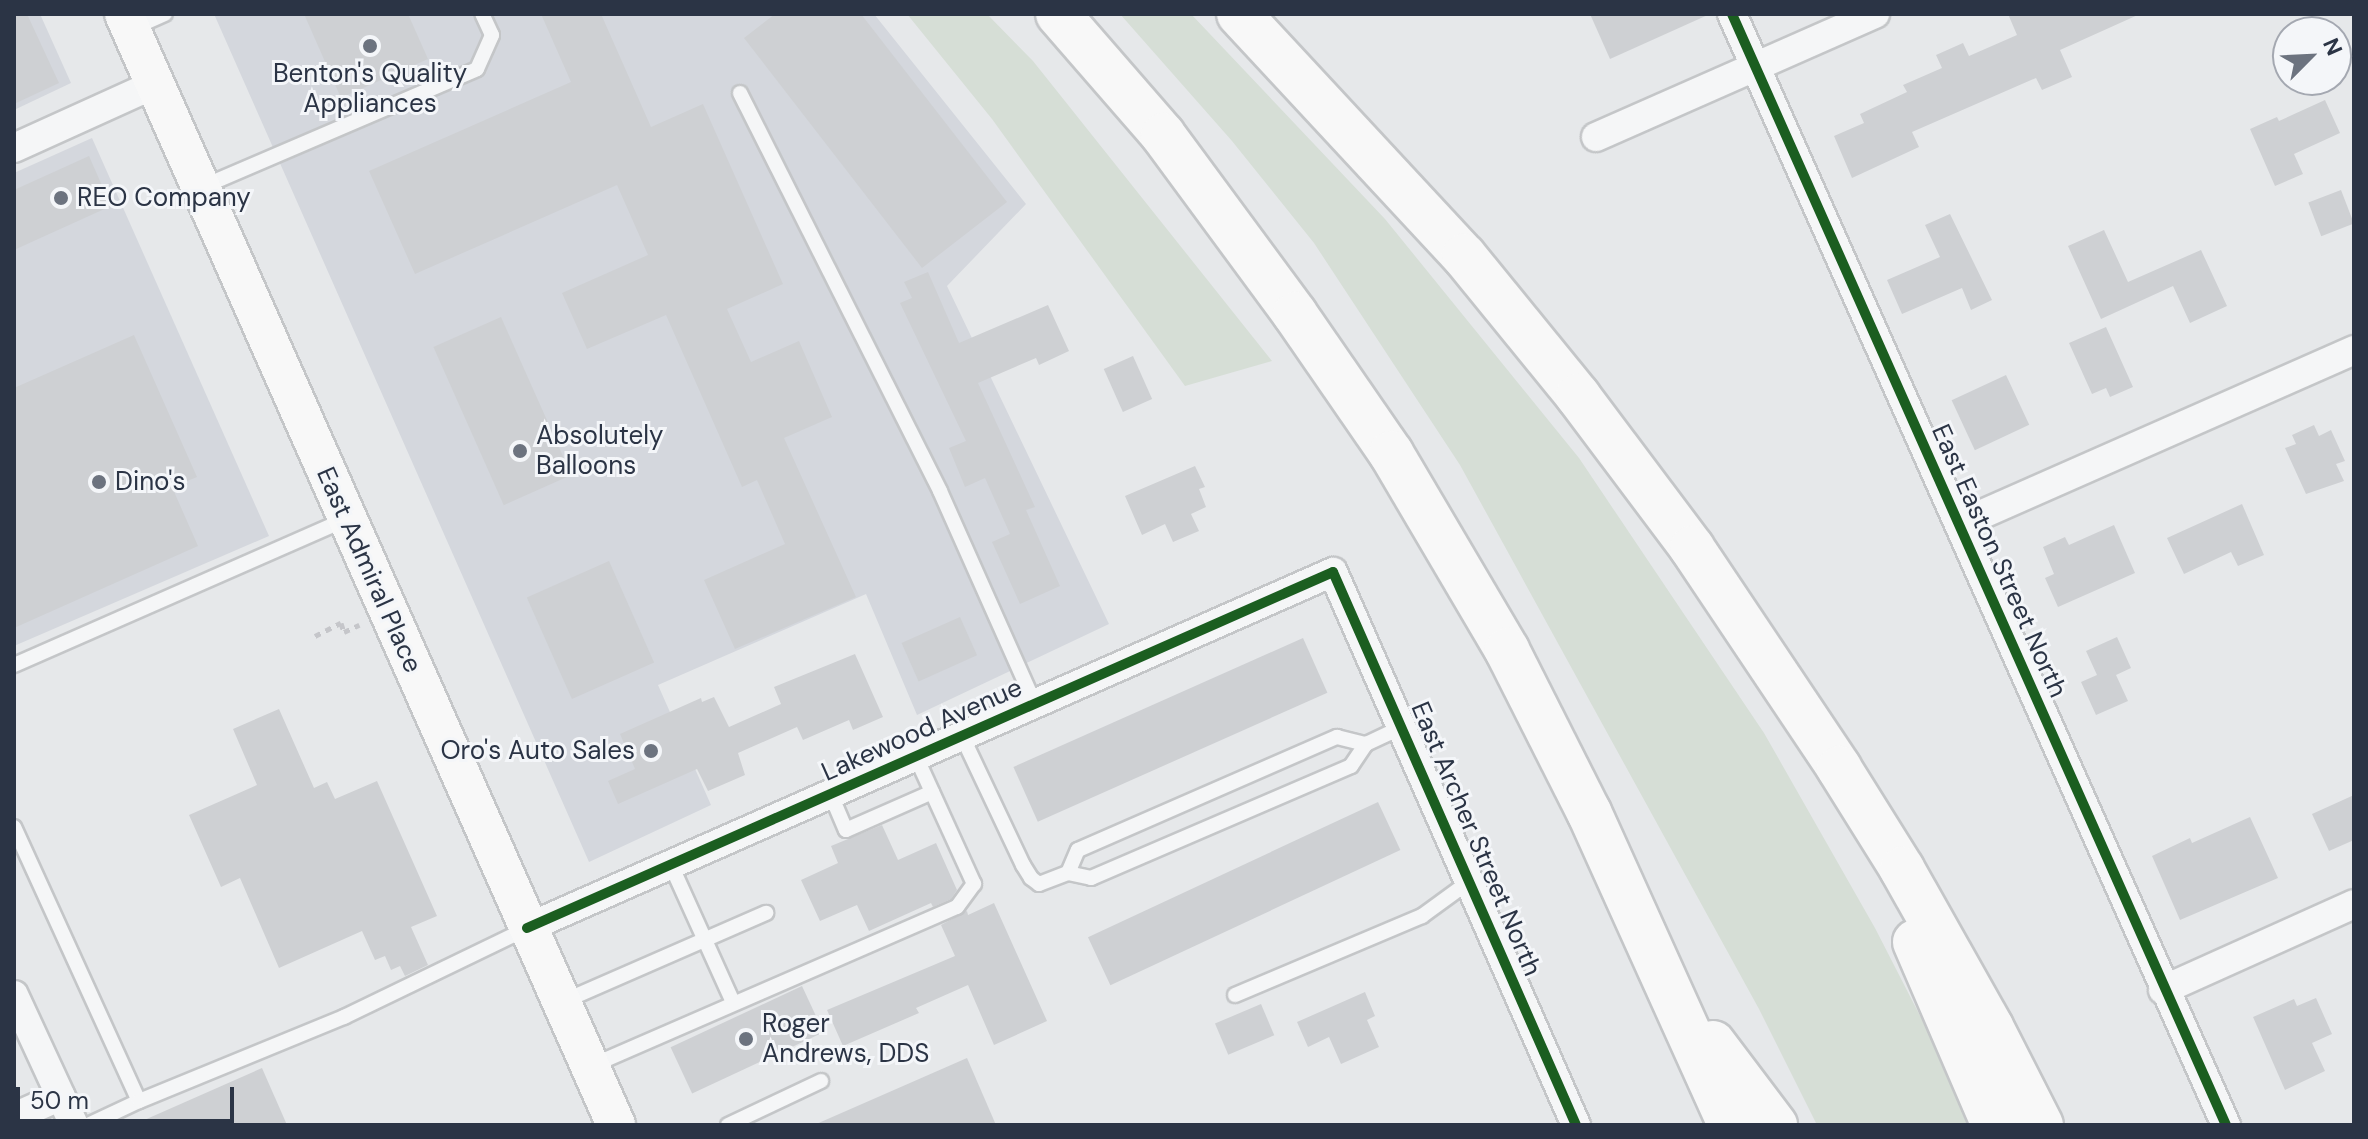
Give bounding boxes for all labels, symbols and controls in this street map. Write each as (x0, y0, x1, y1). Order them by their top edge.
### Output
north arrow (2272, 16, 2352, 96)
text: N (2316, 34, 2349, 60)
marker: Benton's Quality Appliances (361, 37, 379, 55)
place label: Benton's Quality Appliances (273, 58, 467, 120)
place label: REO Company (77, 182, 251, 214)
marker: REO Company (52, 189, 70, 207)
place label: Absolutely Balloons (536, 420, 664, 482)
street label: East Easton Street North (1925, 420, 2073, 702)
marker: Absolutely Balloons (511, 442, 529, 460)
street label: East Admiral Place (310, 462, 428, 678)
place label: Dino's (115, 466, 186, 498)
marker: Dino's (90, 473, 108, 491)
street label: Lakewood Avenue (817, 672, 1027, 788)
street label: East Archer Street North (1404, 697, 1548, 981)
place label: Oro's Auto Sales (440, 735, 635, 767)
marker: Oro's Auto Sales (642, 742, 660, 760)
place label: Roger Andrews, DDS (762, 1008, 929, 1070)
marker: Roger Andrews, DDS (737, 1030, 755, 1048)
scale bar (20, 1071, 238, 1121)
text: 50 m (30, 1085, 89, 1116)

